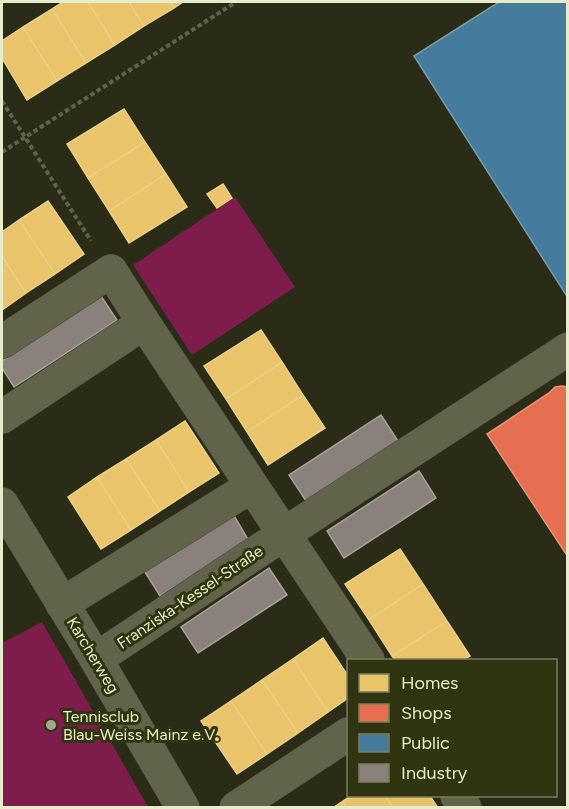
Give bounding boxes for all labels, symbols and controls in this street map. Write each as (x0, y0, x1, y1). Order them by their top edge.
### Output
street label: Franziska-Kessel-Straße (113, 541, 267, 653)
street label: Karcherweg (63, 613, 123, 697)
legend (347, 659, 557, 797)
text: Homes (401, 672, 459, 694)
text: Shops (401, 702, 452, 724)
place label: Tennisclub Blau-Weiss Mainz e.V. (63, 707, 219, 744)
marker: Tennisclub Blau-Weiss Mainz e.V. (44, 718, 58, 732)
text: Public (401, 732, 450, 754)
text: Industry (401, 762, 468, 784)

